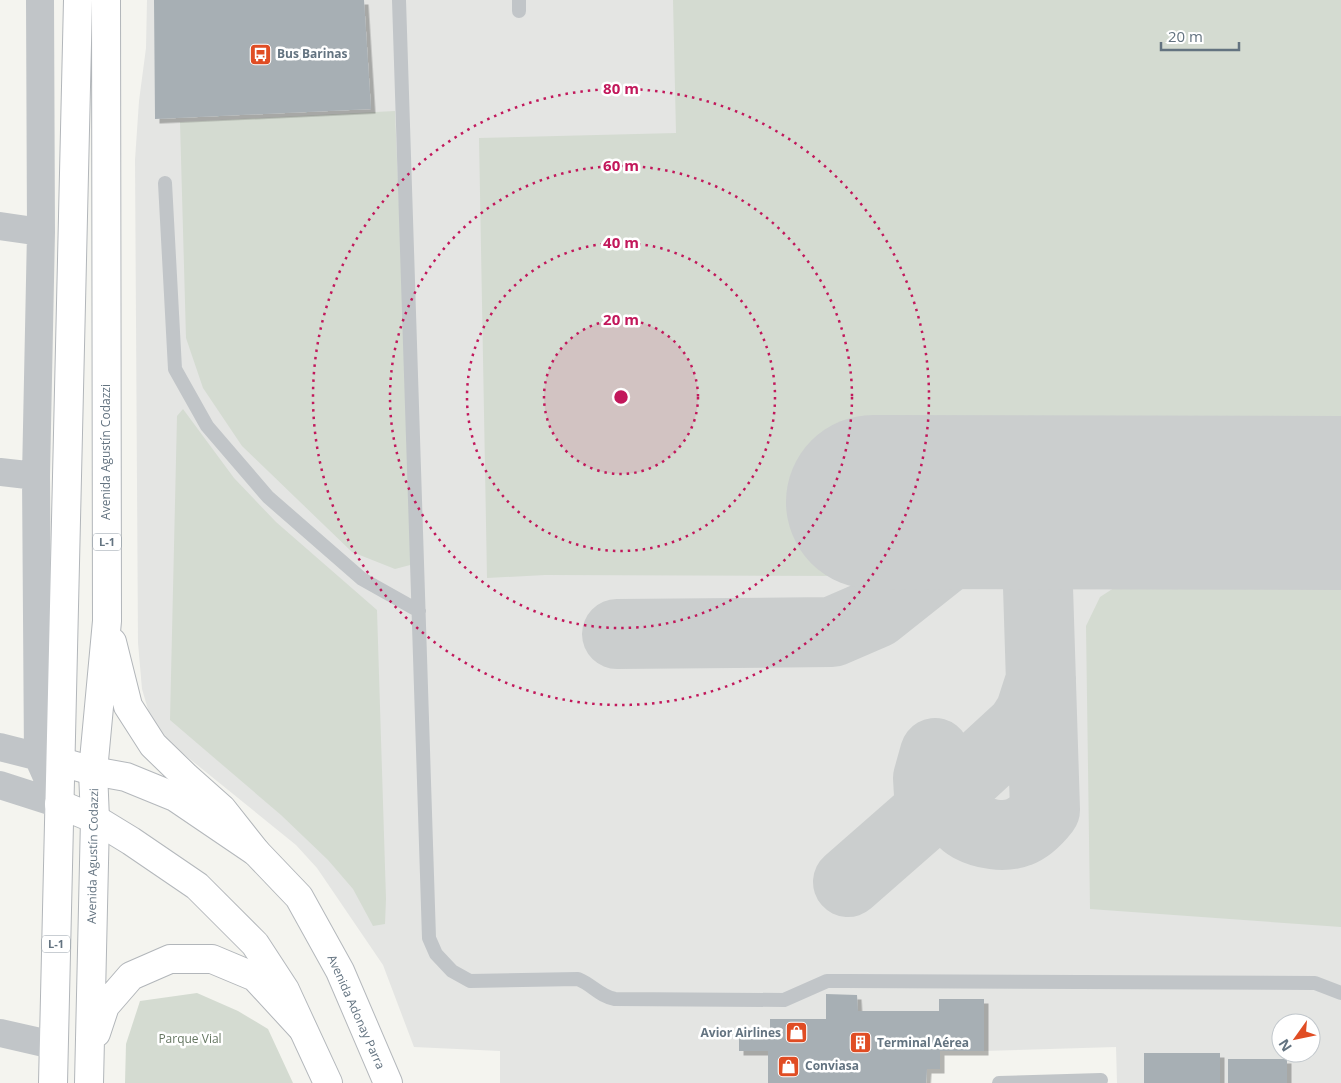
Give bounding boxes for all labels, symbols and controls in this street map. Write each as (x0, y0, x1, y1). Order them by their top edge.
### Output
scale bar (1161, 20, 1238, 52)
text: 20 m (1168, 26, 1203, 46)
bus stop icon: Bus Barinas (249, 42, 273, 66)
place label: Bus Barinas (277, 45, 348, 62)
text: 80 m (603, 78, 639, 98)
text: 60 m (603, 155, 639, 175)
text: 40 m (603, 232, 639, 252)
text: 20 m (603, 309, 639, 329)
street label: Avenida Agustín Codazzi (97, 384, 114, 520)
centre of rings (612, 388, 630, 406)
road number: L-1 (93, 534, 121, 550)
street label: Avenida Agustín Codazzi (83, 788, 102, 924)
road number: L-1 (42, 936, 70, 952)
street label: Avenida Adonay Parra (324, 952, 389, 1072)
north arrow (1271, 1013, 1321, 1063)
shop icon: Avior Airlines (785, 1021, 809, 1045)
place label: Avior Airlines (701, 1024, 781, 1041)
park label: Parque Vial (158, 1030, 222, 1047)
building icon: Terminal Aérea (849, 1031, 873, 1055)
place label: Terminal Aérea (877, 1034, 969, 1051)
text: N (1274, 1035, 1296, 1055)
shop icon: Conviasa (777, 1054, 801, 1078)
place label: Conviasa (805, 1057, 859, 1074)

